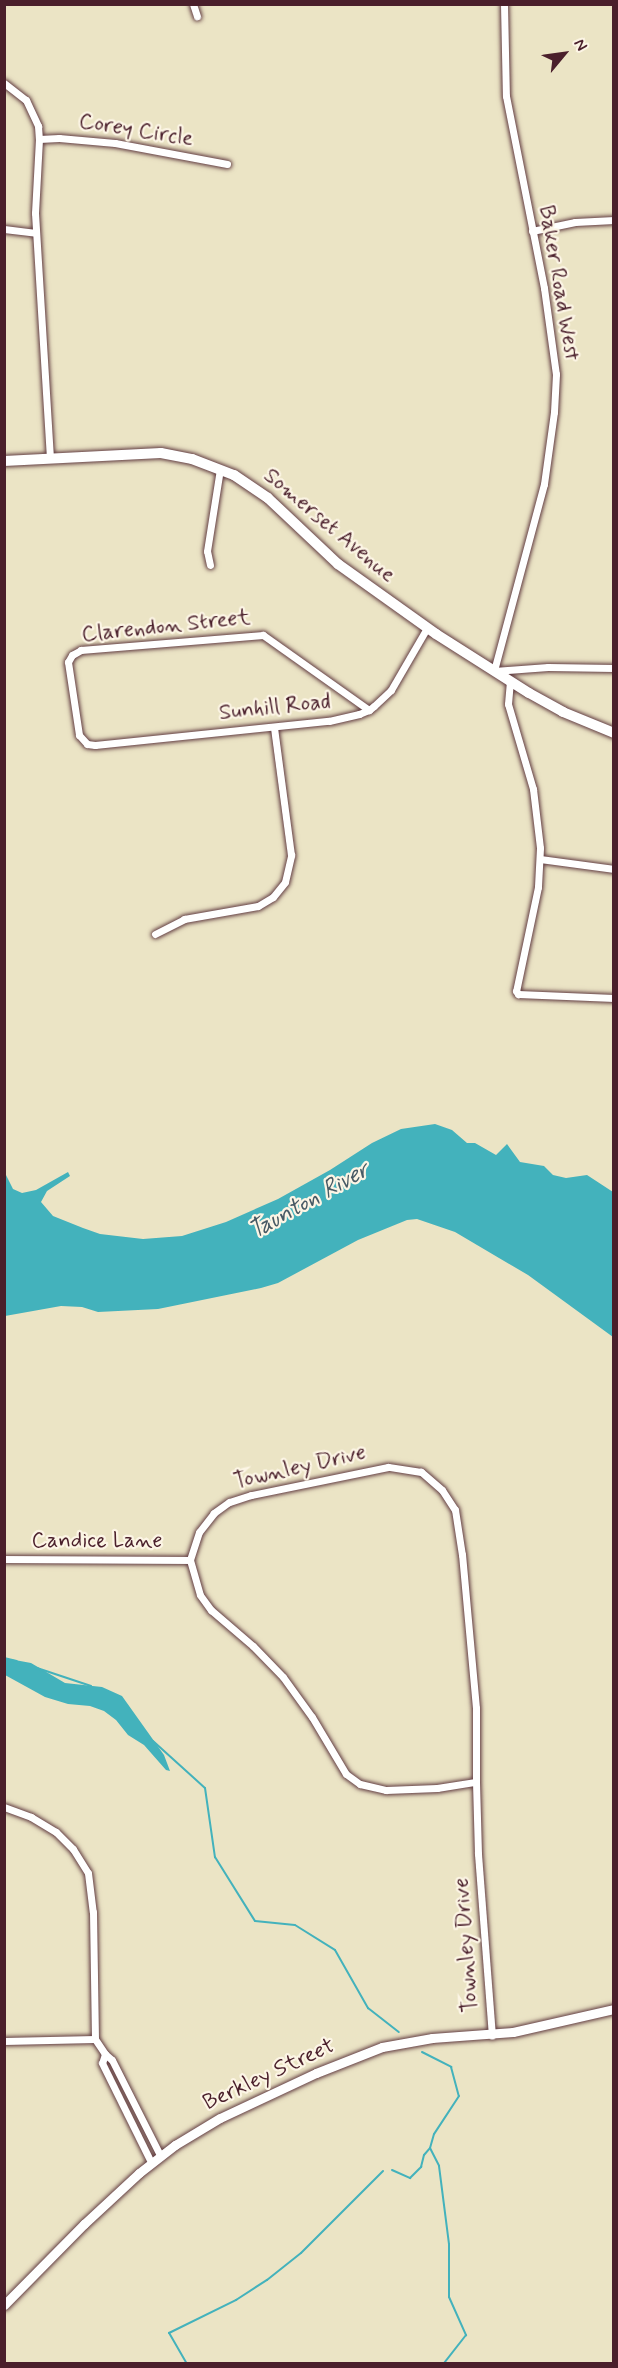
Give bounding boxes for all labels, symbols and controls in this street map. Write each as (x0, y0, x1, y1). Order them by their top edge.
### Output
north arrow (534, 24, 594, 84)
text: N (568, 35, 592, 55)
street label: Corey Circle (77, 109, 195, 153)
street label: Baker Road West (531, 202, 585, 364)
street label: Somerset Avenue (257, 463, 401, 589)
street label: Clarendon Street (80, 605, 252, 649)
street label: Sunhill Road (219, 689, 331, 727)
water label: Taunton River (243, 1155, 375, 1247)
street label: Townley Drive (232, 1440, 368, 1496)
street label: Candice Lane (33, 1529, 161, 1555)
street label: Townley Drive (449, 1878, 485, 2012)
street label: Berkley Street (200, 2033, 338, 2117)

